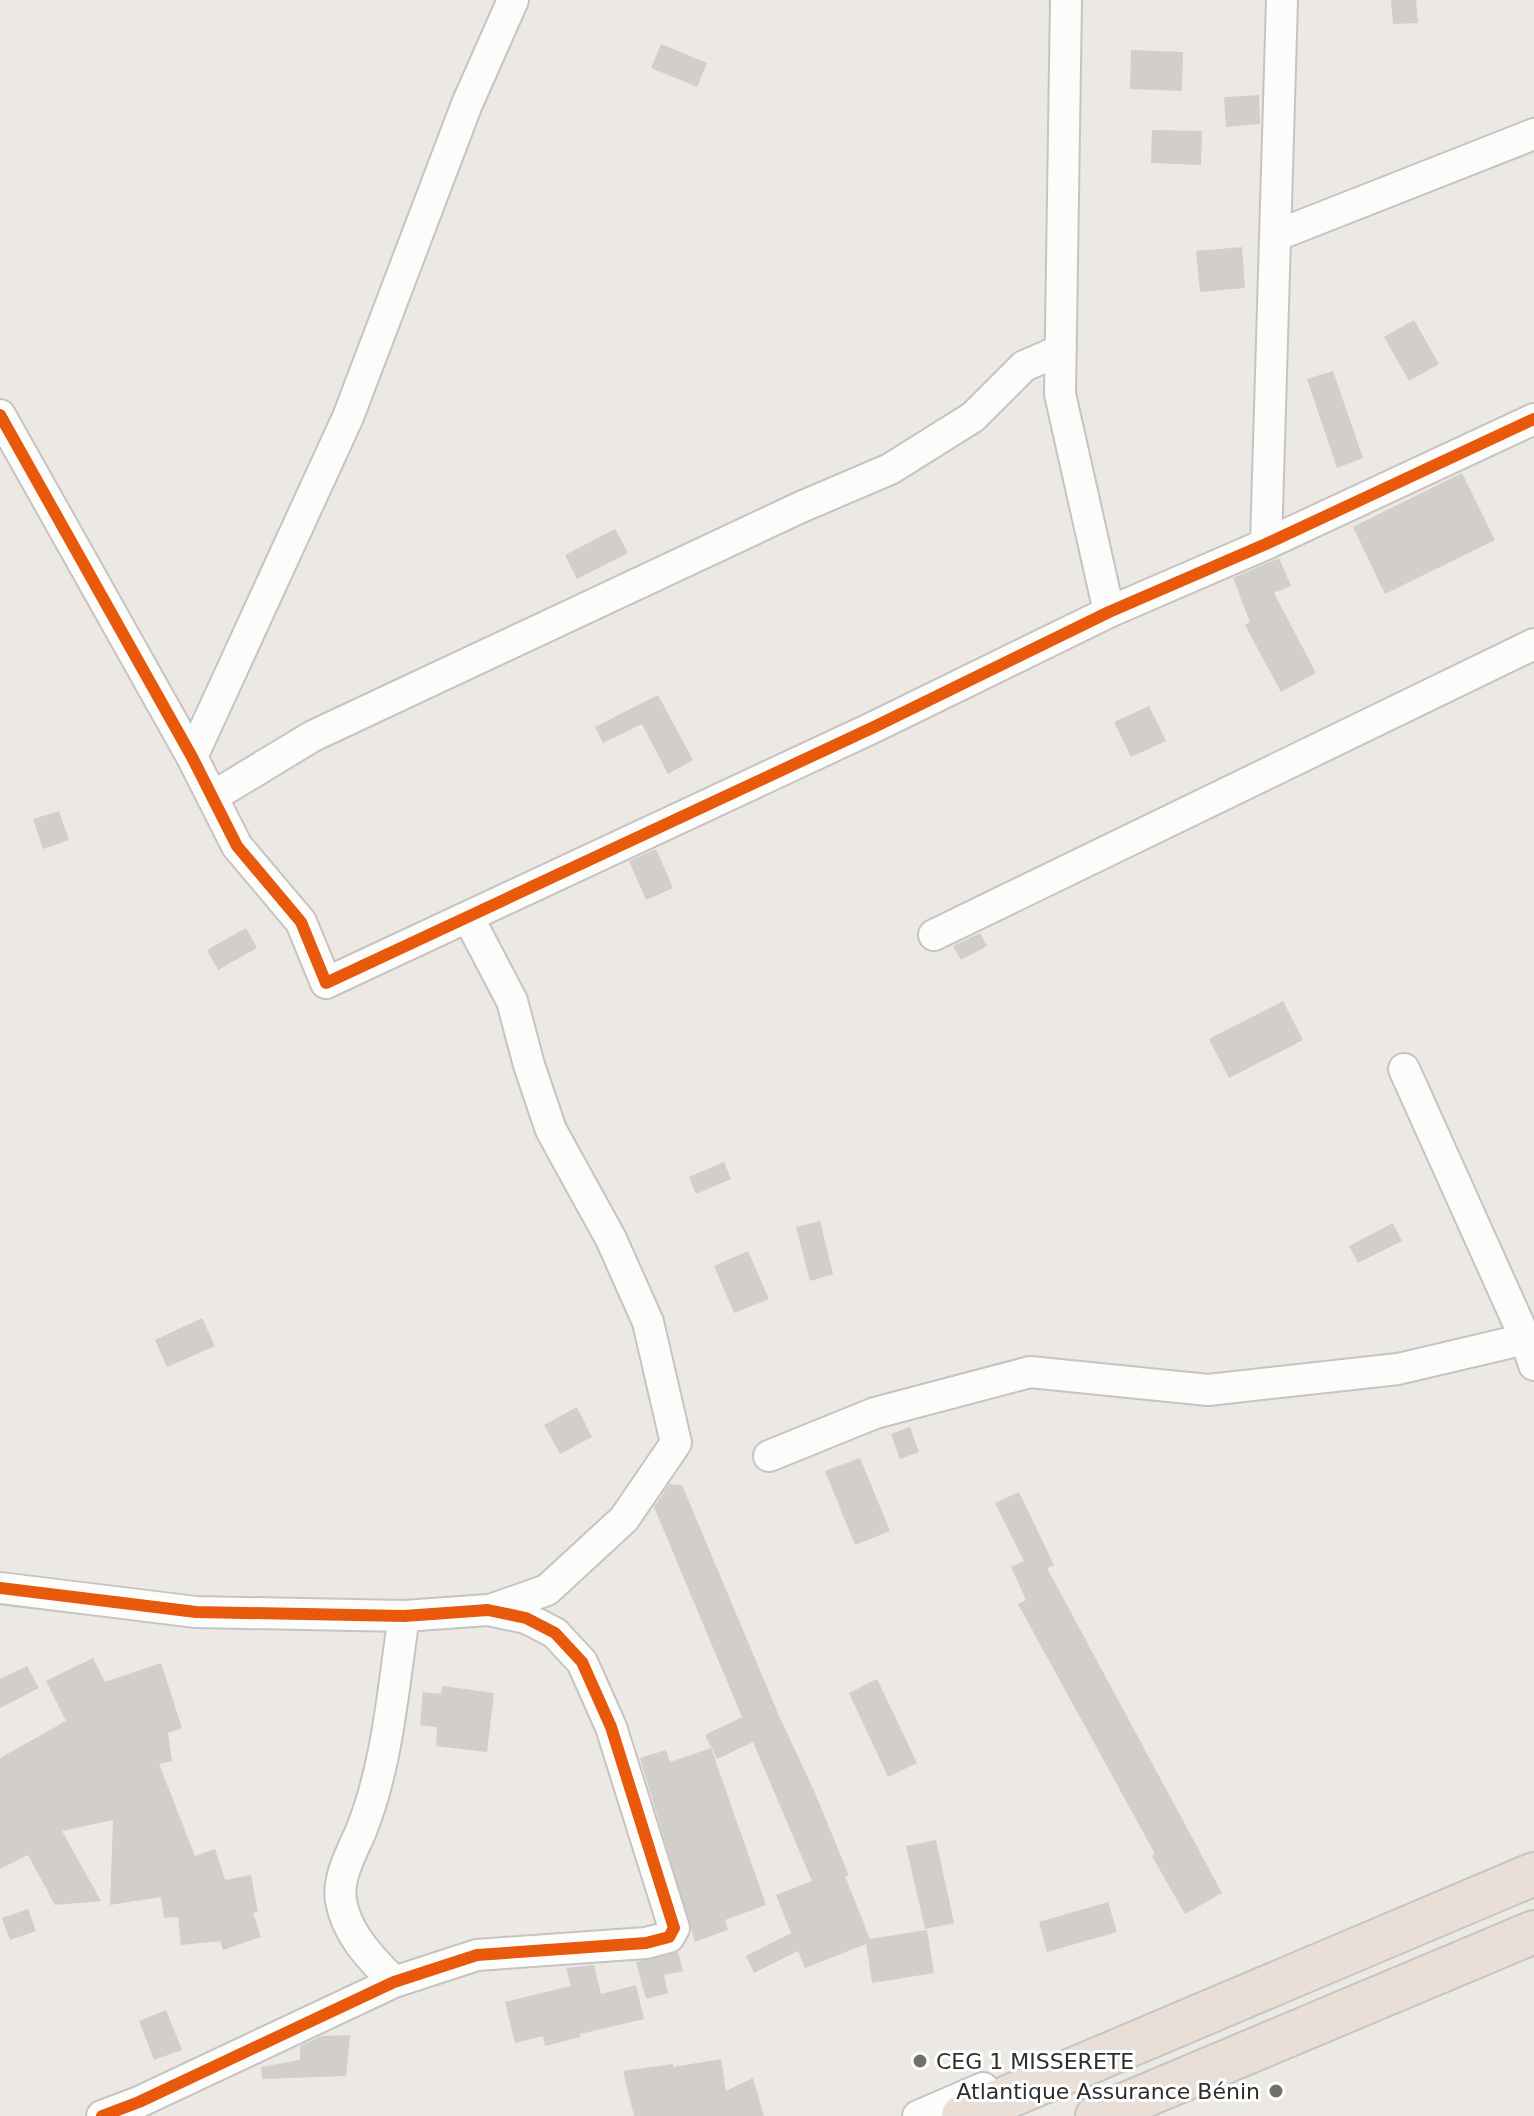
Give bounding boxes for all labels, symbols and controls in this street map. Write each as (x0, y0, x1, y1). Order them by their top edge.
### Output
place label: CEG 1 MISSERETE (936, 2049, 1134, 2074)
marker: CEG 1 MISSERETE (911, 2052, 929, 2070)
place label: Atlantique Assurance Bénin (956, 2079, 1260, 2104)
marker: Atlantique Assurance Bénin (1267, 2082, 1285, 2100)

